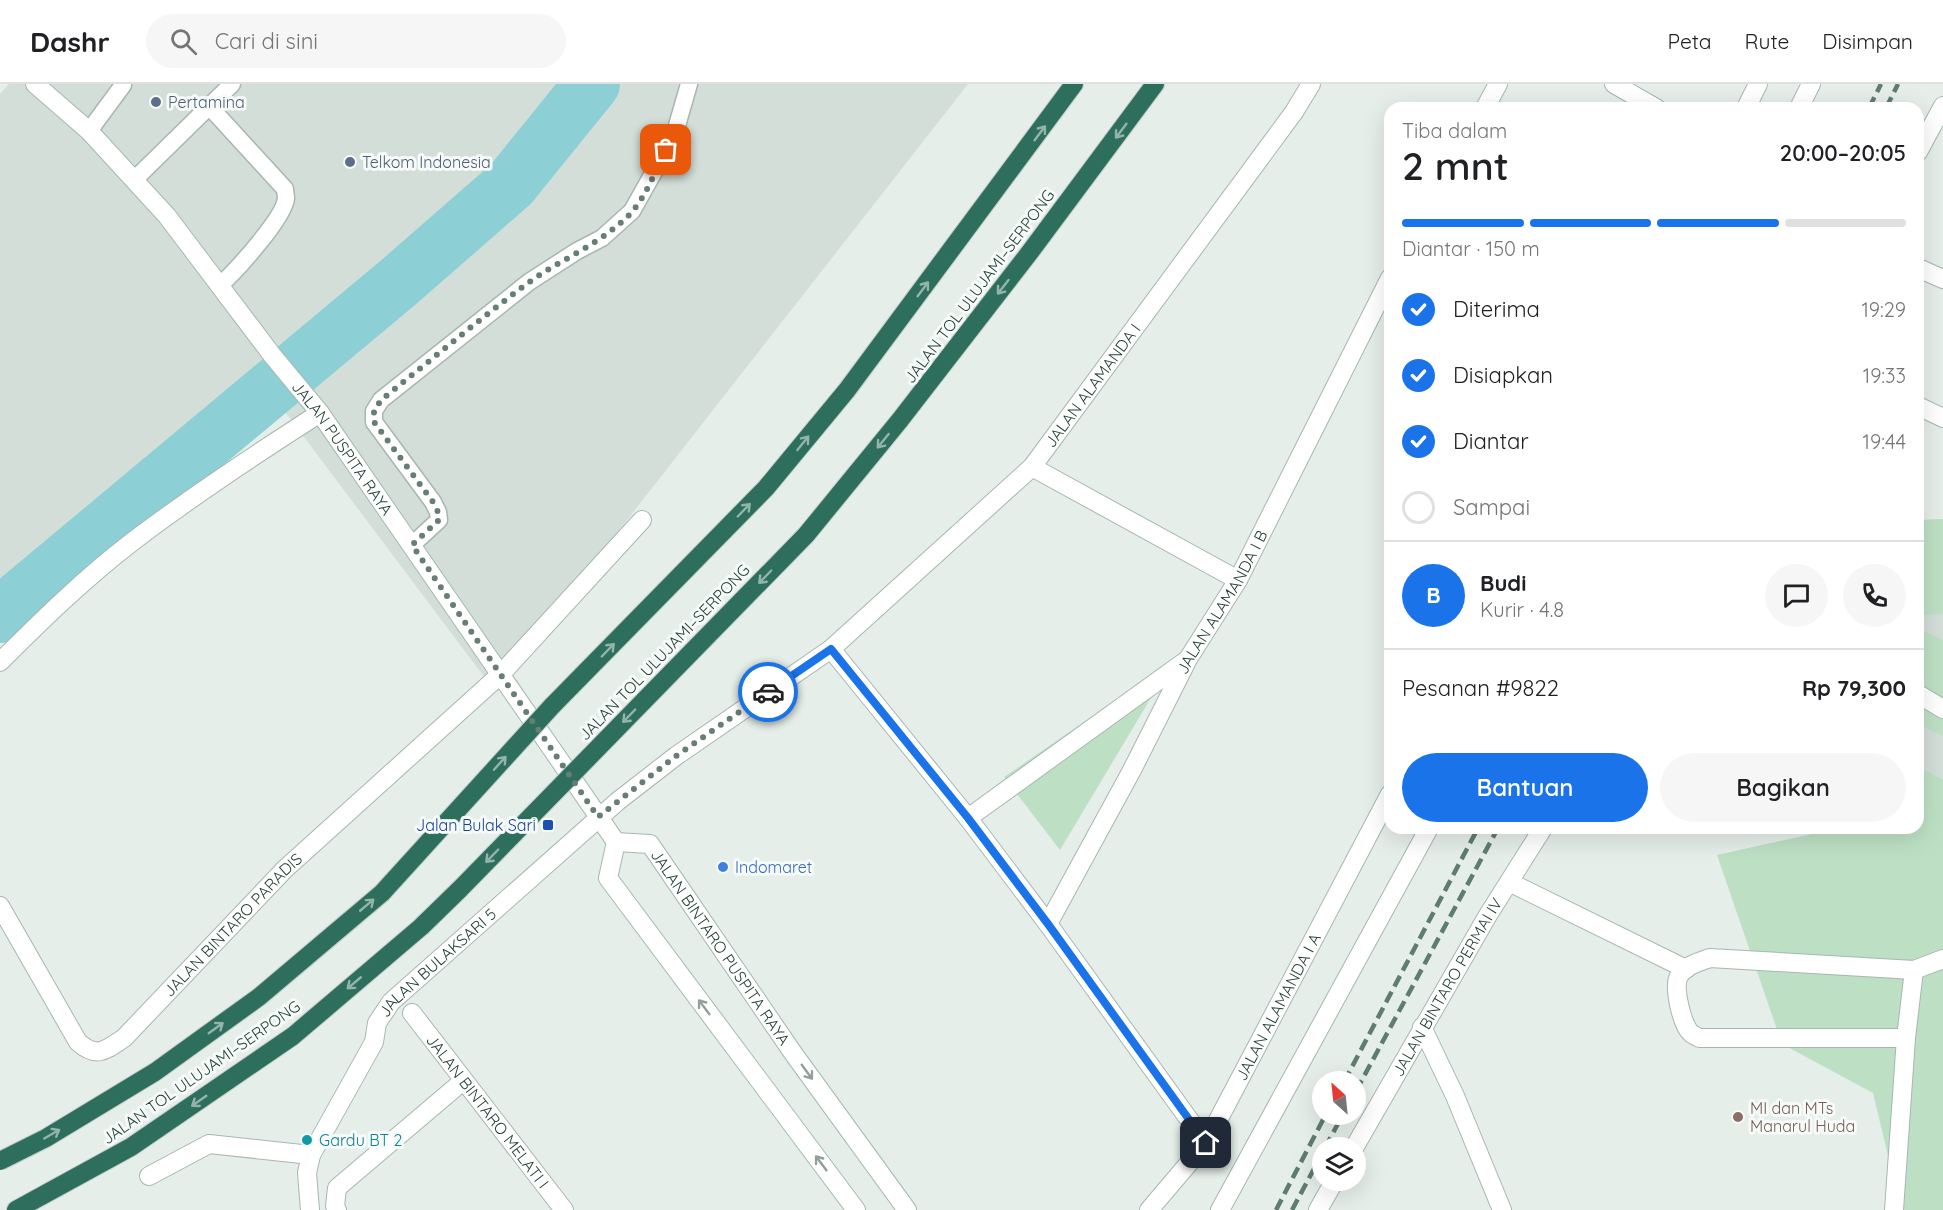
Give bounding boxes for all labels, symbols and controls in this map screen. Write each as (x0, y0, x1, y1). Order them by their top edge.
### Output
search box (146, 14, 566, 68)
text: Dashr (30, 24, 110, 59)
icon: search (167, 25, 200, 58)
text: Cari di sini (215, 27, 318, 55)
text: Peta (1668, 28, 1712, 54)
text: Rute (1745, 28, 1789, 54)
text: Disimpan (1822, 28, 1913, 54)
place label: Pertamina (168, 92, 245, 112)
marker: Pertamina (149, 95, 163, 109)
text: Tiba dalam (1402, 118, 1507, 143)
one-way arrow (1114, 123, 1127, 139)
pin (640, 124, 691, 175)
one-way arrow (1033, 125, 1046, 141)
icon: bag (649, 133, 682, 166)
text: 20:00–20:05 (1780, 139, 1906, 167)
text: 2 mnt (1402, 141, 1509, 190)
place label: Telkom Indonesia (362, 152, 491, 172)
marker: Telkom Indonesia (343, 155, 357, 169)
street label: JALAN TOL ULUJAMI–SERPONG (900, 185, 1058, 387)
text: Diantar · 150 m (1402, 236, 1540, 261)
one-way arrow (997, 279, 1010, 295)
one-way arrow (916, 281, 929, 297)
icon: check (1402, 293, 1435, 326)
text: Diterima (1453, 295, 1540, 323)
text: 19:29 (1861, 297, 1906, 322)
street label: JALAN ALAMANDA I (1040, 320, 1145, 451)
icon: check (1402, 359, 1435, 392)
text: Disiapkan (1453, 361, 1553, 389)
text: 19:33 (1863, 363, 1906, 388)
street label: JALAN PUSPITA RAYA (288, 377, 397, 519)
icon: check (1402, 425, 1435, 458)
text: Diantar (1453, 427, 1529, 455)
text: 19:44 (1863, 429, 1906, 454)
one-way arrow (877, 432, 890, 448)
one-way arrow (797, 435, 810, 451)
text: Sampai (1453, 493, 1530, 521)
one-way arrow (737, 503, 752, 518)
street label: JALAN ALAMANDA I B (1172, 527, 1271, 677)
street label: JALAN TOL ULUJAMI–SERPONG (574, 560, 754, 744)
button: chat (1765, 564, 1828, 627)
button: phone (1843, 564, 1906, 627)
one-way arrow (758, 569, 772, 584)
text: Budi (1480, 569, 1526, 597)
text: B (1426, 581, 1441, 609)
text: Kurir · 4.8 (1480, 597, 1564, 622)
one-way arrow (601, 642, 615, 657)
courier (738, 662, 798, 722)
text: Pesanan #9822 (1402, 674, 1559, 702)
text: Rp 79,300 (1802, 674, 1906, 702)
icon: car (752, 676, 785, 709)
one-way arrow (621, 709, 636, 724)
button: Bantuan (1402, 753, 1648, 822)
button: Bagikan (1660, 753, 1906, 822)
one-way arrow (493, 756, 507, 771)
place label: Jalan Bulak Sari (416, 815, 536, 835)
marker: Jalan Bulak Sari (541, 818, 555, 832)
street label: JALAN BINTARO PUSPITA RAYA (647, 845, 795, 1049)
one-way arrow (485, 848, 500, 863)
street label: JALAN BINTARO PARADIS (159, 849, 306, 1001)
place label: Indomaret (735, 857, 812, 877)
marker: Indomaret (716, 860, 730, 874)
street label: JALAN BINTARO PERMAI IV (1388, 894, 1507, 1080)
one-way arrow (359, 899, 375, 912)
street label: JALAN BULAKSARI 5 (374, 904, 500, 1021)
street label: JALAN ALAMANDA I A (1231, 930, 1325, 1084)
one-way arrow (346, 977, 362, 990)
street label: JALAN TOL ULUJAMI–SERPONG (98, 996, 304, 1148)
one-way arrow (698, 1000, 711, 1016)
one-way arrow (207, 1022, 223, 1035)
street label: JALAN BINTARO MELATI I (422, 1030, 553, 1192)
one-way arrow (801, 1063, 813, 1079)
north arrow (1312, 1071, 1366, 1125)
map controls (1312, 1071, 1366, 1191)
one-way arrow (191, 1095, 207, 1107)
place label: MI dan MTs Manarul Huda (1750, 1098, 1855, 1136)
marker: MI dan MTs Manarul Huda (1731, 1110, 1745, 1124)
pin (1180, 1117, 1231, 1168)
icon: home (1189, 1126, 1222, 1159)
one-way arrow (43, 1128, 60, 1140)
place label: Gardu BT 2 (319, 1130, 402, 1150)
marker: Gardu BT 2 (300, 1133, 314, 1147)
button: layers (1312, 1137, 1366, 1191)
one-way arrow (815, 1156, 828, 1172)

